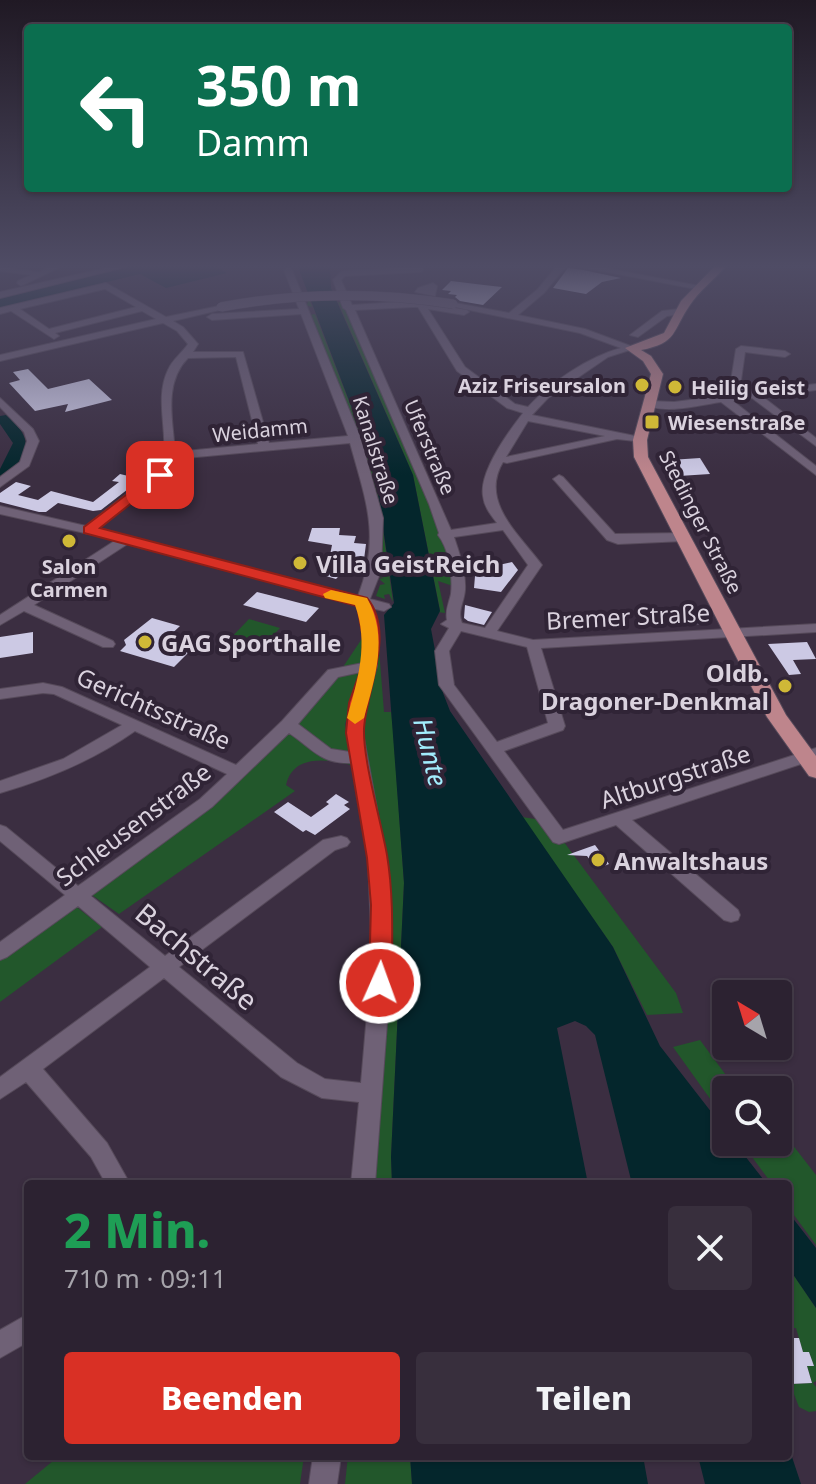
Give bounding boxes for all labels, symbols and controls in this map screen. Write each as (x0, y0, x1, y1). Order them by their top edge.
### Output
text: 350 m (196, 46, 361, 122)
icon: left (64, 56, 168, 160)
text: Damm (196, 118, 310, 167)
place label: Aziz Friseursalon (458, 372, 626, 399)
place label: Heilig Geist (691, 374, 805, 401)
marker: Aziz Friseursalon (633, 376, 651, 394)
marker: Heilig Geist (666, 378, 684, 396)
street label: Kanalstraße (347, 392, 405, 508)
street label: Uferstraße (398, 395, 462, 499)
place label: Wiesenstraße (668, 409, 806, 436)
street label: Weidamm (211, 412, 309, 448)
marker: Wiesenstraße (643, 413, 661, 431)
pin (126, 441, 194, 509)
street label: Stedinger Straße (653, 446, 749, 598)
icon: arrive (138, 453, 182, 497)
marker: Salon Carmen (60, 532, 78, 550)
place label: Villa GeistReich (316, 547, 500, 580)
place label: Salon Carmen (30, 553, 108, 603)
marker: Villa GeistReich (291, 554, 309, 572)
street label: Bremer Straße (545, 595, 711, 637)
place label: GAG Sporthalle (161, 626, 341, 659)
marker: GAG Sporthalle (136, 633, 154, 651)
place label: Oldb. Dragoner-Denkmal (541, 656, 769, 717)
street label: Gerichtsstraße (72, 659, 236, 757)
marker: Oldb. Dragoner-Denkmal (776, 677, 794, 695)
water label: Hunte (405, 714, 457, 790)
street label: Altburgstraße (596, 736, 754, 816)
street label: Schleusenstraße (49, 755, 217, 893)
place label: Anwaltshaus (614, 844, 768, 877)
marker: Anwaltshaus (589, 851, 607, 869)
street label: Bachstraße (128, 894, 266, 1018)
position arrow (338, 941, 422, 1025)
north arrow (712, 980, 792, 1060)
map controls (712, 980, 792, 1156)
button: search (712, 1076, 792, 1156)
text: 2 Min. (64, 1197, 210, 1262)
button: close (668, 1206, 752, 1290)
text: 710 m · 09:11 (64, 1260, 227, 1296)
button: Beenden (64, 1352, 400, 1444)
button: Teilen (416, 1352, 752, 1444)

